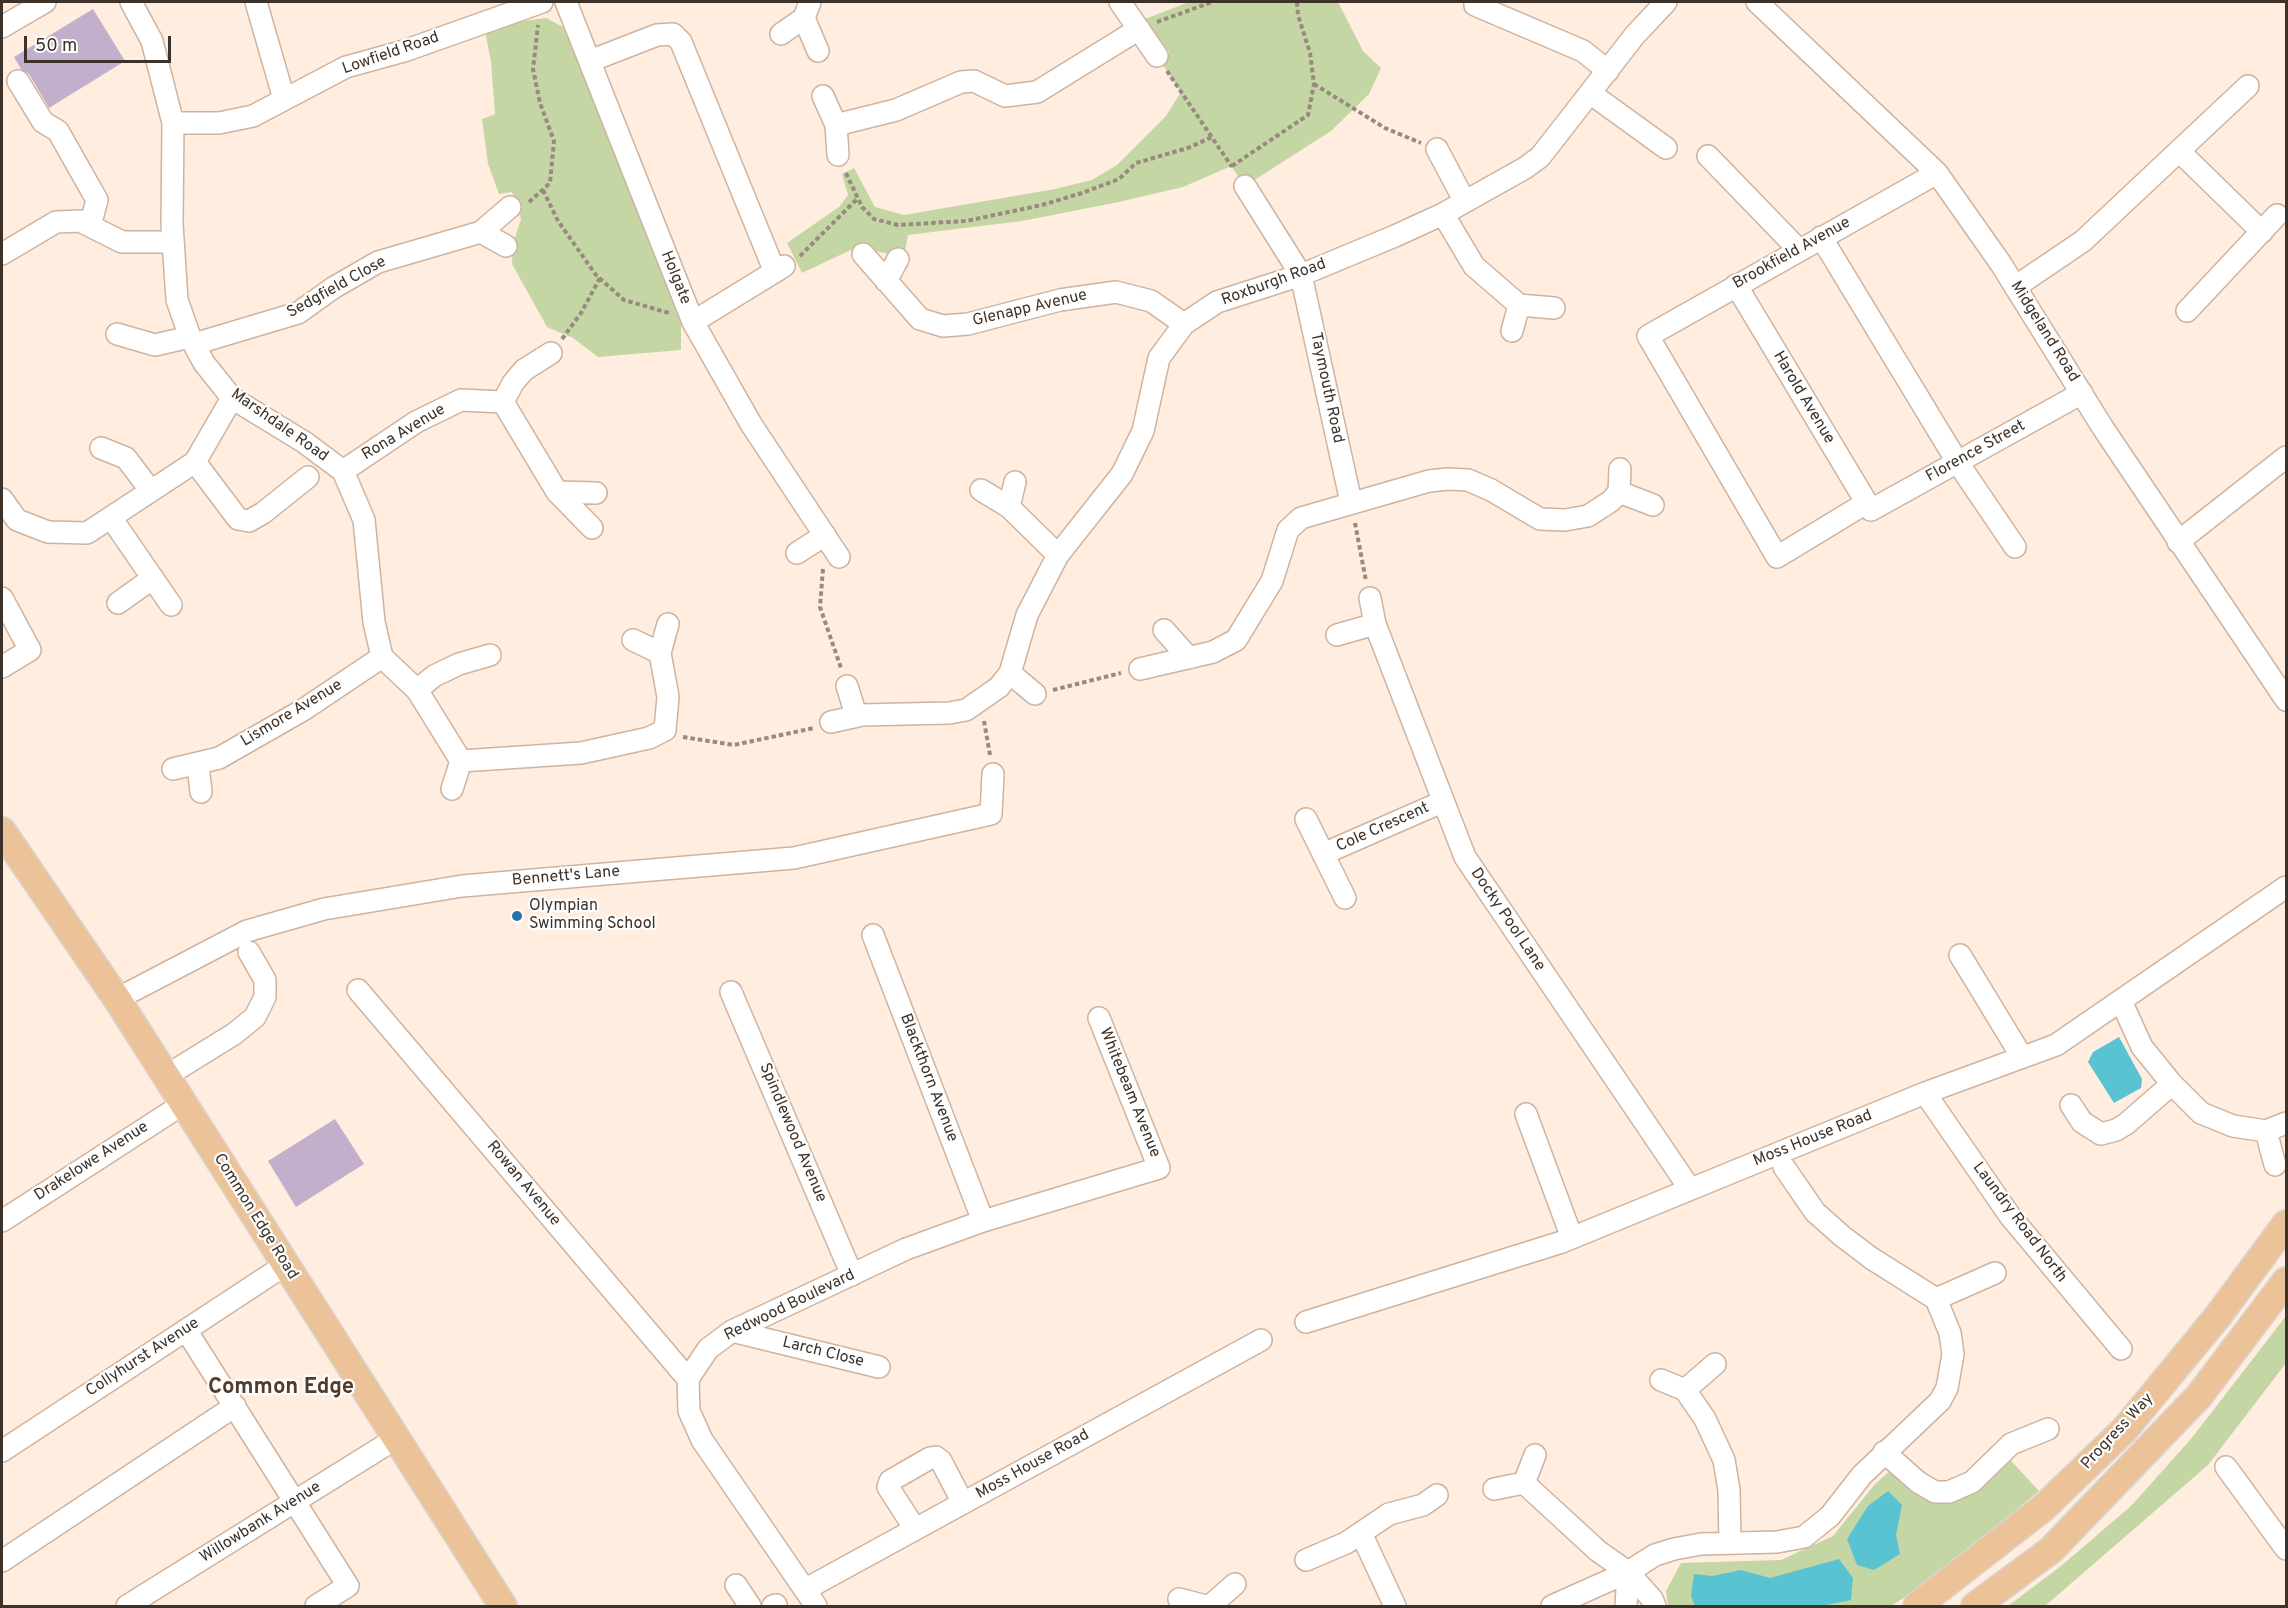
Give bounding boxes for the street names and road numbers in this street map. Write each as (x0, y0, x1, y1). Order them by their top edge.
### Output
street label: Lowfield Road (340, 28, 442, 80)
street label: Brookfield Avenue (1730, 214, 1854, 294)
street label: Holgate (656, 248, 694, 308)
street label: Sedgfield Close (284, 253, 390, 323)
street label: Roxburgh Road (1219, 255, 1329, 311)
street label: Midgeland Road (2005, 278, 2083, 386)
street label: Glenapp Avenue (971, 286, 1089, 332)
street label: Taymouth Road (1305, 331, 1347, 445)
street label: Harold Avenue (1768, 348, 1838, 448)
street label: Marshdale Road (226, 385, 332, 467)
street label: Rona Avenue (359, 401, 449, 465)
street label: Florence Street (1923, 417, 2029, 487)
street label: Lismore Avenue (238, 676, 346, 752)
street label: Cole Crescent (1334, 799, 1432, 857)
street label: Bennett's Lane (511, 863, 621, 891)
street label: Docky Pool Lane (1465, 865, 1549, 975)
street label: Blackthorn Avenue (895, 1011, 961, 1145)
street label: Whitebeam Avenue (1094, 1025, 1164, 1161)
street label: Spindlewood Avenue (754, 1060, 830, 1206)
street label: Moss House Road (1751, 1106, 1875, 1172)
street label: Drakelowe Avenue (31, 1118, 153, 1206)
street label: Rowan Avenue (482, 1138, 564, 1230)
street label: Common Edge Road (208, 1151, 302, 1283)
street label: Laundry Road North (1968, 1159, 2070, 1287)
street label: Redwood Boulevard (722, 1266, 858, 1346)
street label: Collyhurst Avenue (83, 1314, 203, 1402)
street label: Larch Close (780, 1334, 866, 1372)
street label: Progress Way (2078, 1390, 2158, 1474)
street label: Moss House Road (973, 1426, 1093, 1504)
street label: Willowbank Avenue (197, 1478, 325, 1568)

